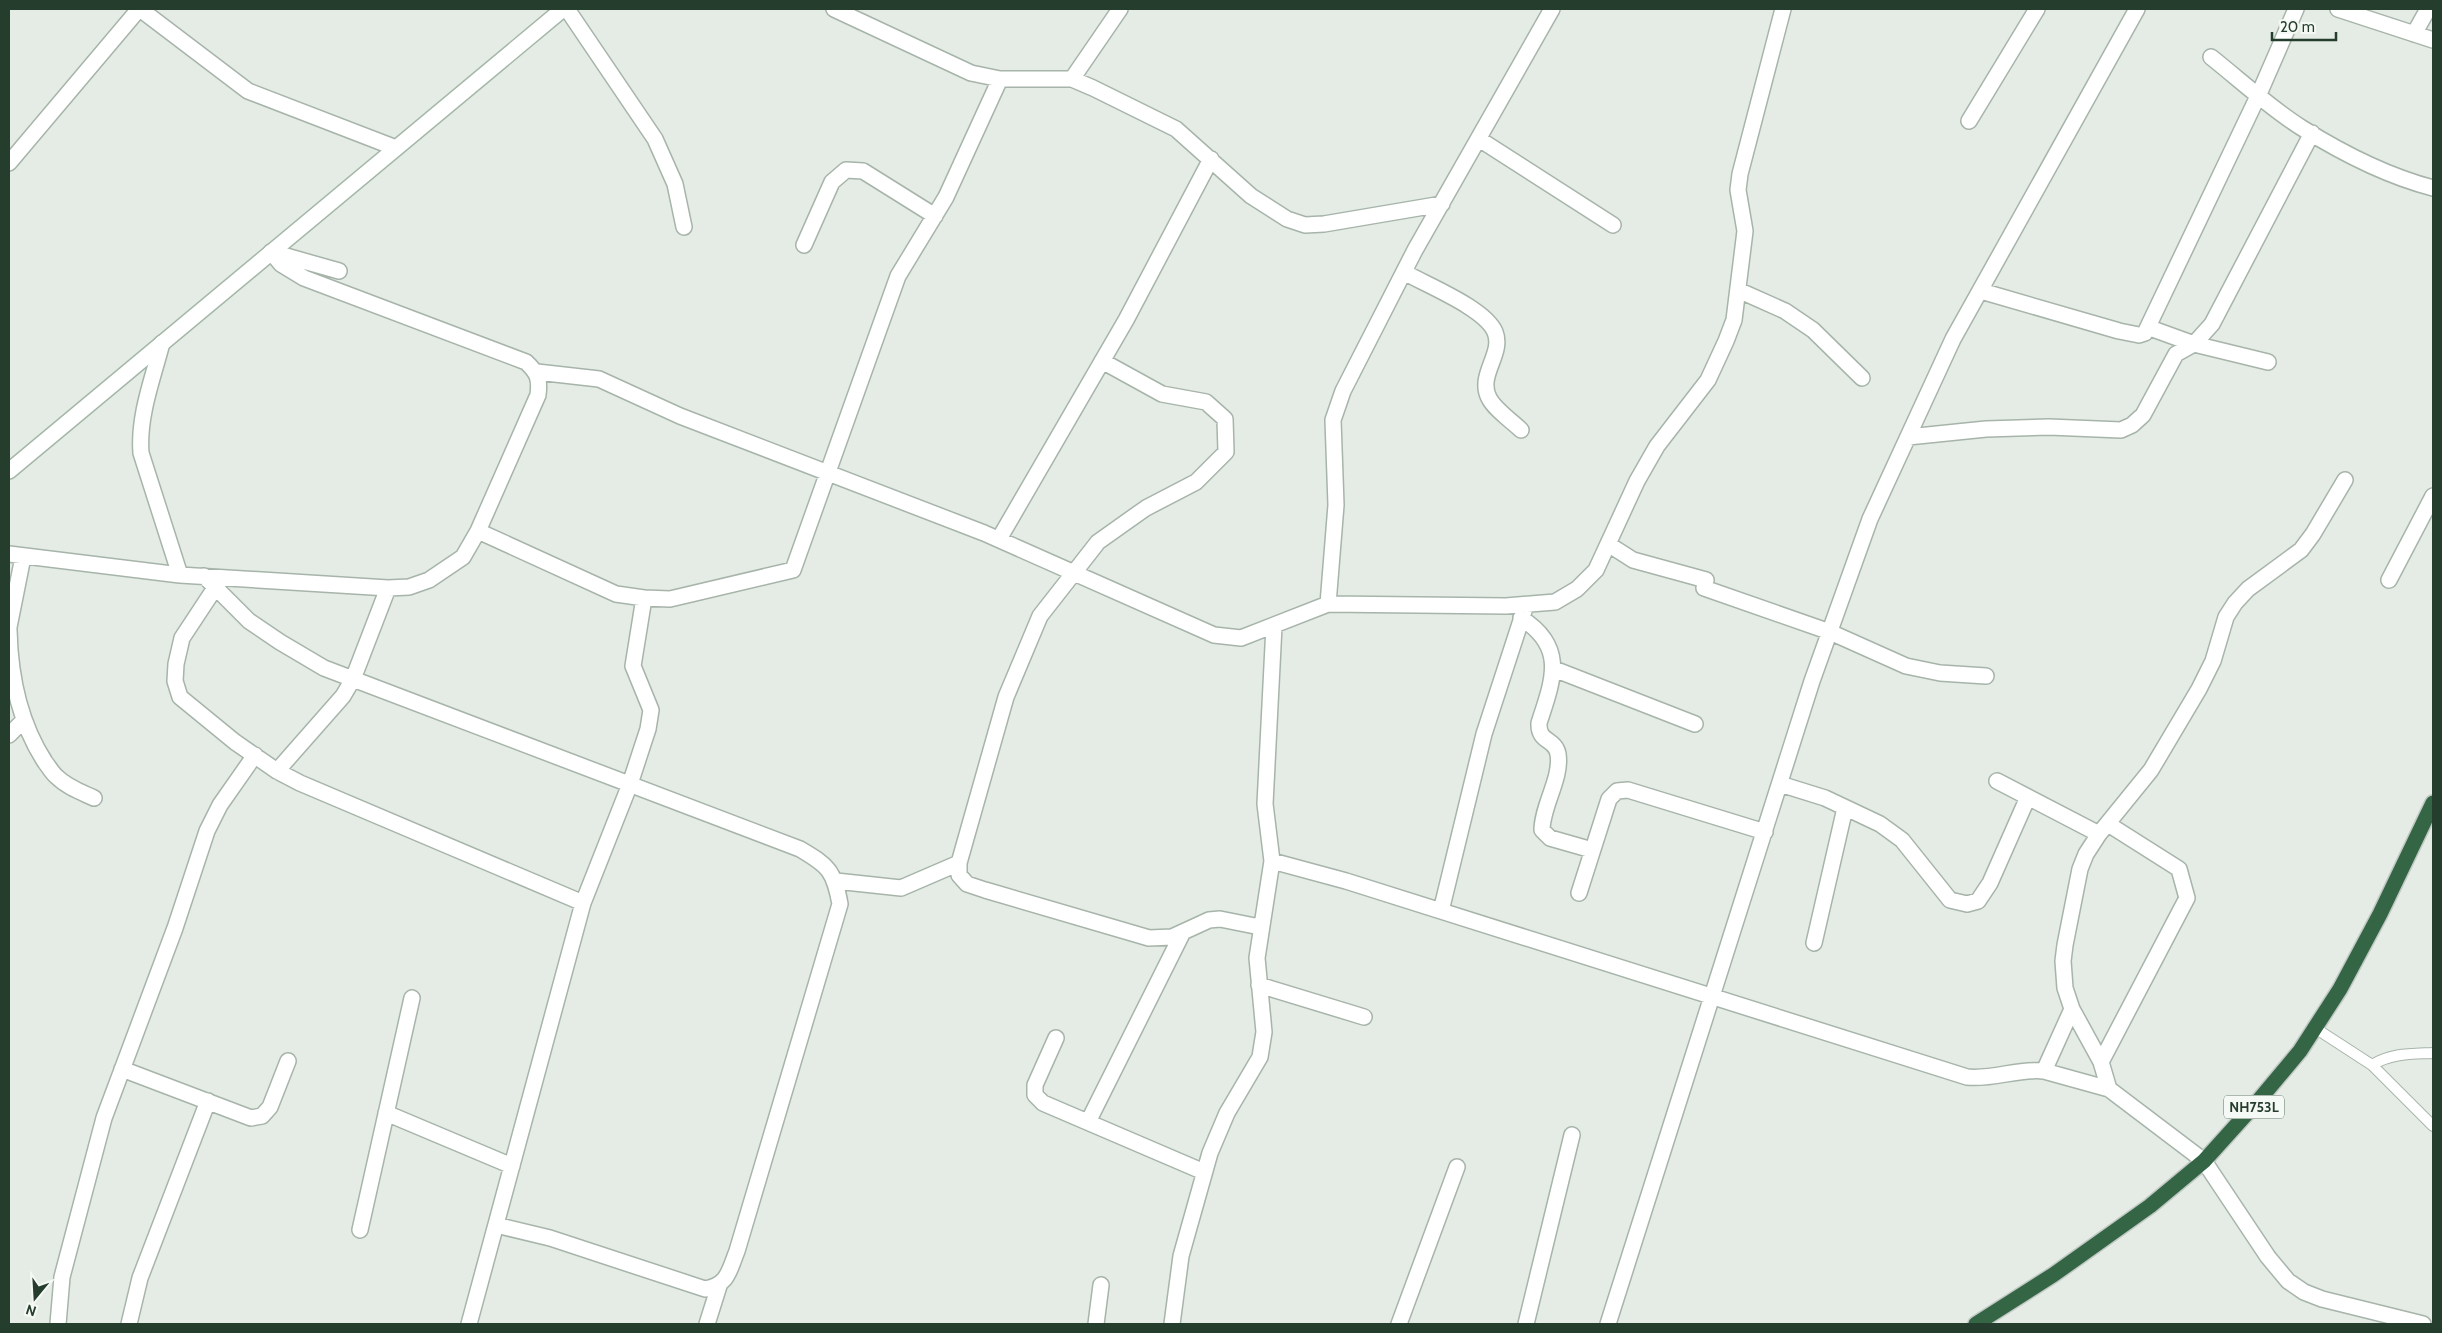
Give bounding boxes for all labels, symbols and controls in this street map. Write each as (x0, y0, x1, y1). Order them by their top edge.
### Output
scale bar (2272, 10, 2336, 42)
text: 20 m (2280, 18, 2315, 36)
road number: NH753L (2224, 1096, 2284, 1118)
north arrow (10, 1273, 60, 1323)
text: N (23, 1300, 38, 1320)

